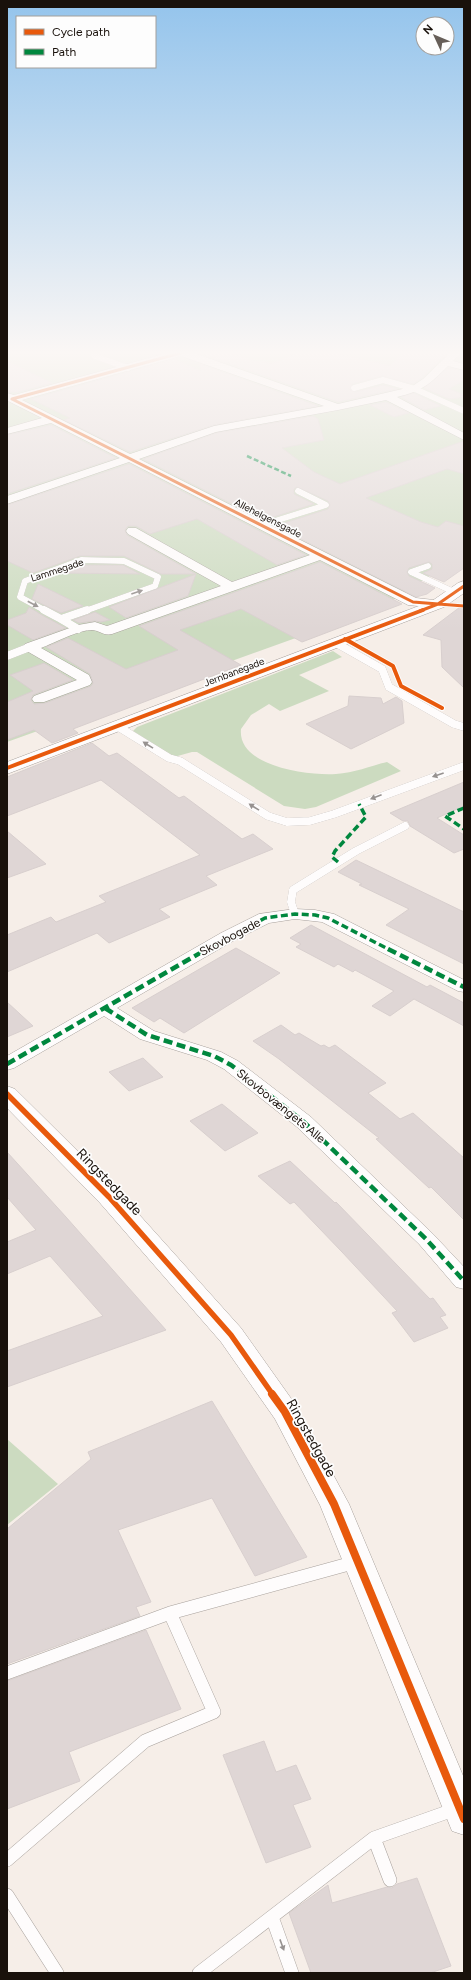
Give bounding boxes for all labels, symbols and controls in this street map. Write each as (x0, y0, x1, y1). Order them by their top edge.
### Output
legend (16, 16, 156, 68)
north arrow (415, 16, 455, 56)
text: N (421, 22, 436, 37)
text: Cycle path (52, 25, 110, 39)
text: Path (52, 45, 76, 59)
street label: Allehelgensgade (232, 495, 304, 541)
street label: Lammegade (29, 555, 86, 585)
one-way arrow (131, 589, 143, 595)
one-way arrow (27, 600, 39, 607)
street label: Jernbanegade (202, 654, 267, 690)
one-way arrow (143, 741, 153, 749)
one-way arrow (432, 772, 444, 778)
one-way arrow (370, 795, 382, 801)
one-way arrow (248, 804, 260, 811)
street label: Skovbogade (197, 915, 263, 959)
street label: Skovbovængets Alle (234, 1066, 328, 1146)
street label: Ringstedgade (73, 1145, 146, 1219)
street label: Ringstedgade (283, 1396, 340, 1480)
one-way arrow (280, 1939, 286, 1951)

